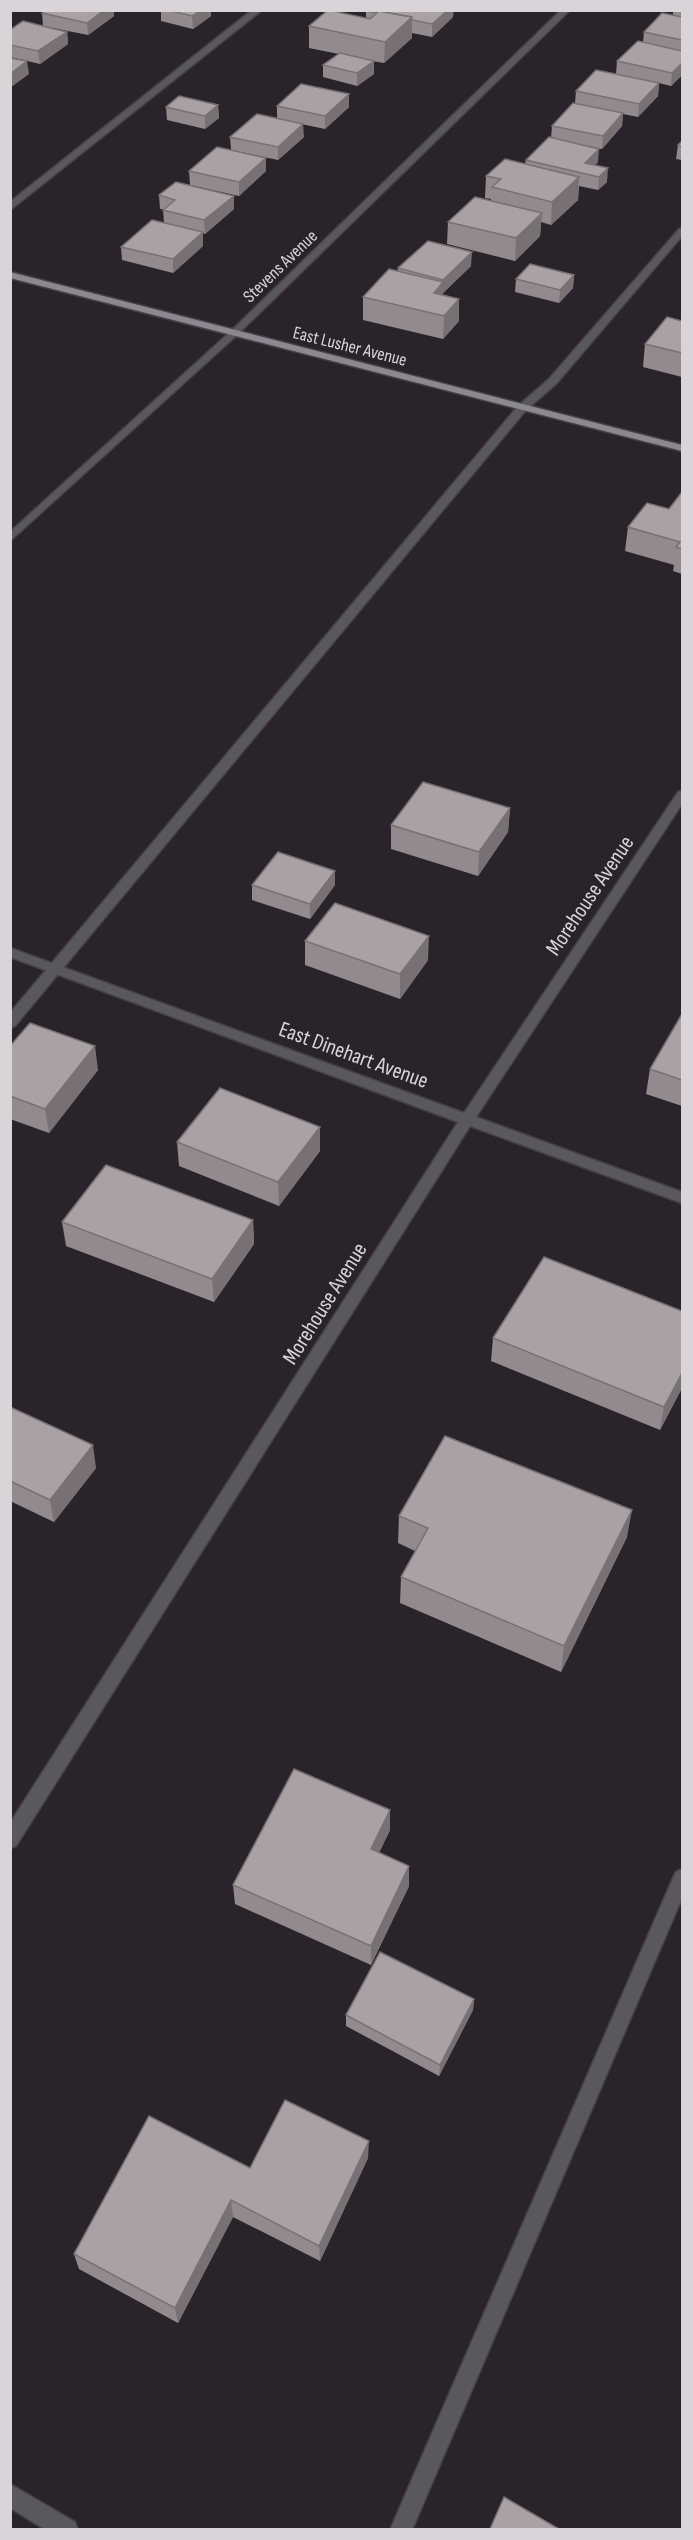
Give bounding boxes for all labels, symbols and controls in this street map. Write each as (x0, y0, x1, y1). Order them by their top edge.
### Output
street label: Stevens Avenue (239, 226, 322, 307)
street label: East Lusher Avenue (291, 322, 409, 371)
street label: Morehouse Avenue (540, 831, 640, 961)
street label: East Dinehart Avenue (275, 1016, 432, 1095)
street label: Morehouse Avenue (277, 1238, 373, 1370)

